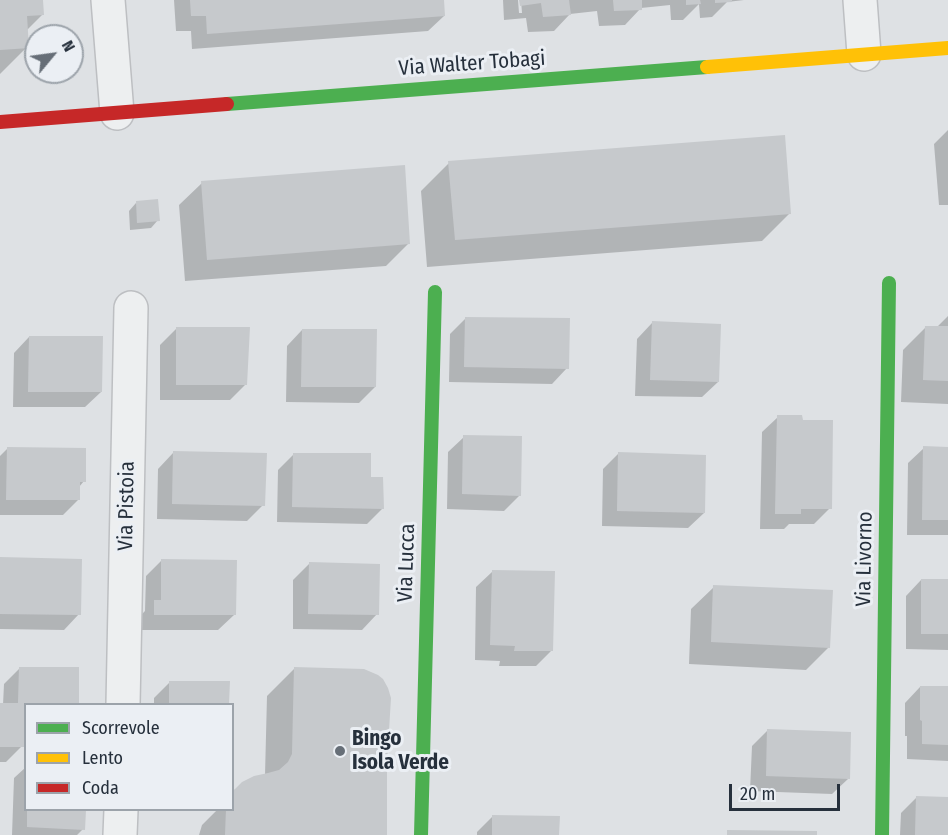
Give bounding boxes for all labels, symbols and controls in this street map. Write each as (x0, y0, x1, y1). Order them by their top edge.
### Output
north arrow (24, 24, 84, 84)
text: N (58, 37, 79, 55)
street label: Via Walter Tobagi (398, 46, 546, 82)
street label: Via Pistoia (114, 461, 140, 551)
street label: Via Livorno (852, 511, 878, 607)
street label: Via Lucca (393, 523, 421, 603)
legend (24, 703, 234, 811)
text: Scorrevole (82, 717, 160, 739)
place label: Bingo Isola Verde (352, 726, 449, 776)
marker: Bingo Isola Verde (333, 744, 347, 758)
text: Lento (82, 747, 123, 769)
scale bar (732, 772, 843, 810)
text: Coda (82, 777, 119, 799)
text: 20 m (740, 783, 775, 805)

